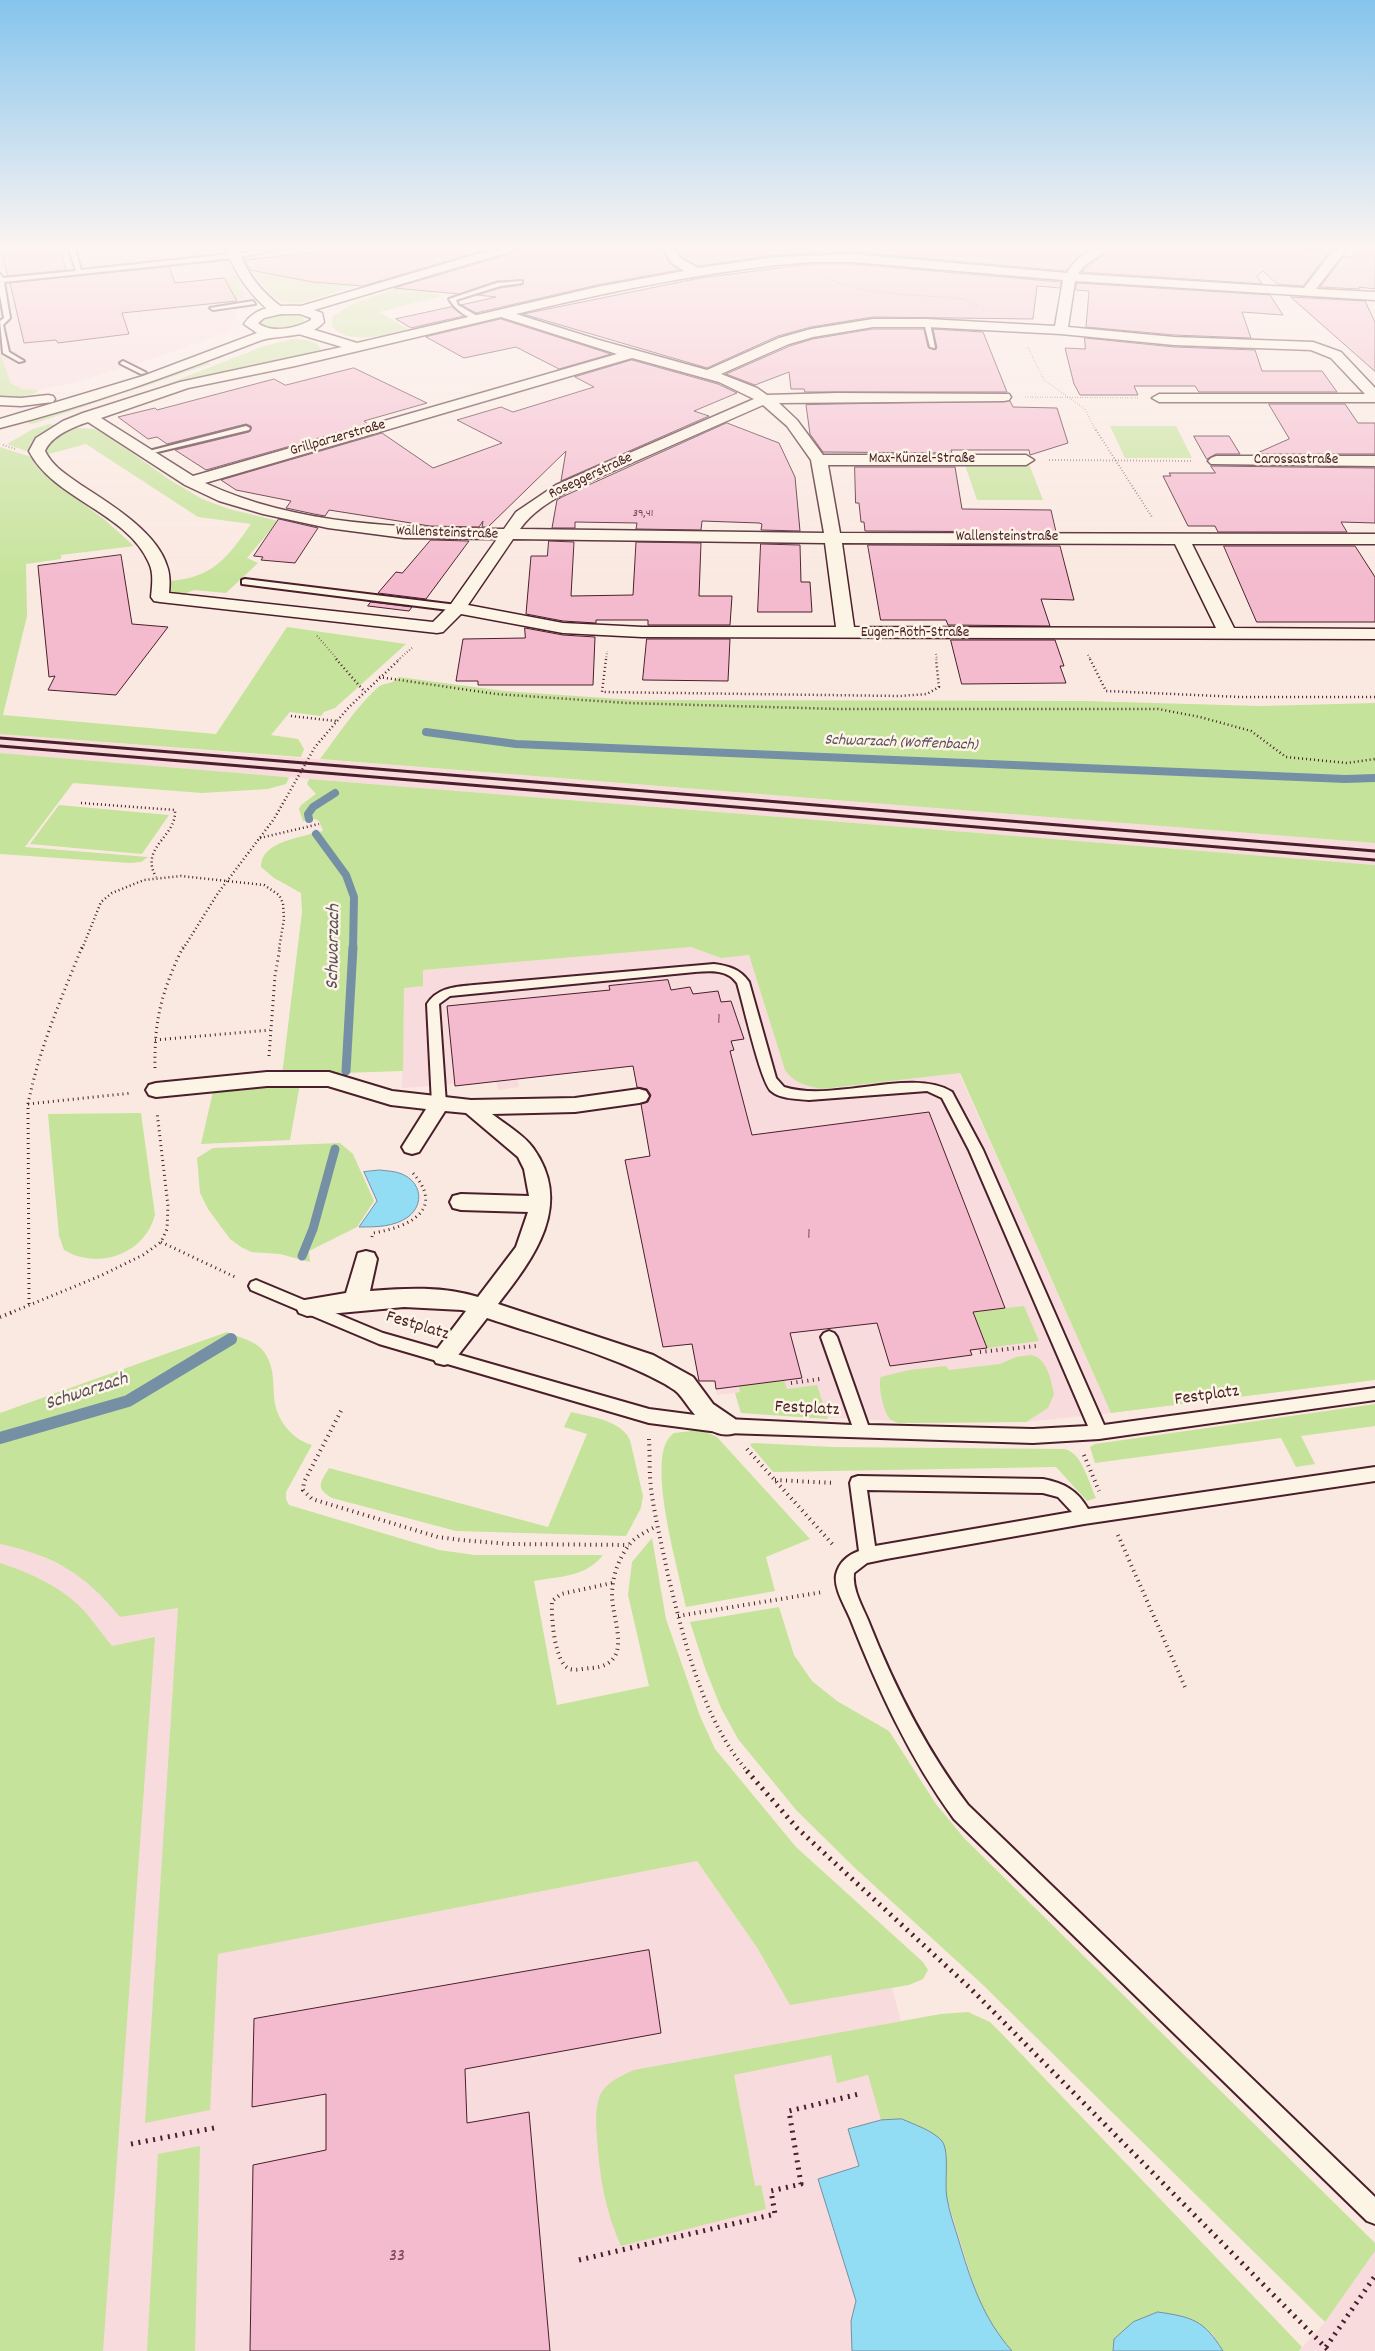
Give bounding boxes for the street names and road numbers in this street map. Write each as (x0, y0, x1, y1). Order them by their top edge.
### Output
street label: Grillparzerstraße (288, 417, 388, 461)
street label: Roseggerstraße (546, 450, 636, 504)
street label: Max-Künzel-Straße (869, 451, 975, 469)
street label: Carossastraße (1254, 452, 1338, 470)
street label: Wallensteinstraße (395, 523, 499, 545)
street label: Wallensteinstraße (956, 529, 1058, 547)
street label: Eugen-Roth-Straße (861, 625, 969, 643)
street label: Festplatz (383, 1307, 451, 1347)
street label: Festplatz (1173, 1382, 1241, 1412)
street label: Festplatz (774, 1398, 840, 1422)

